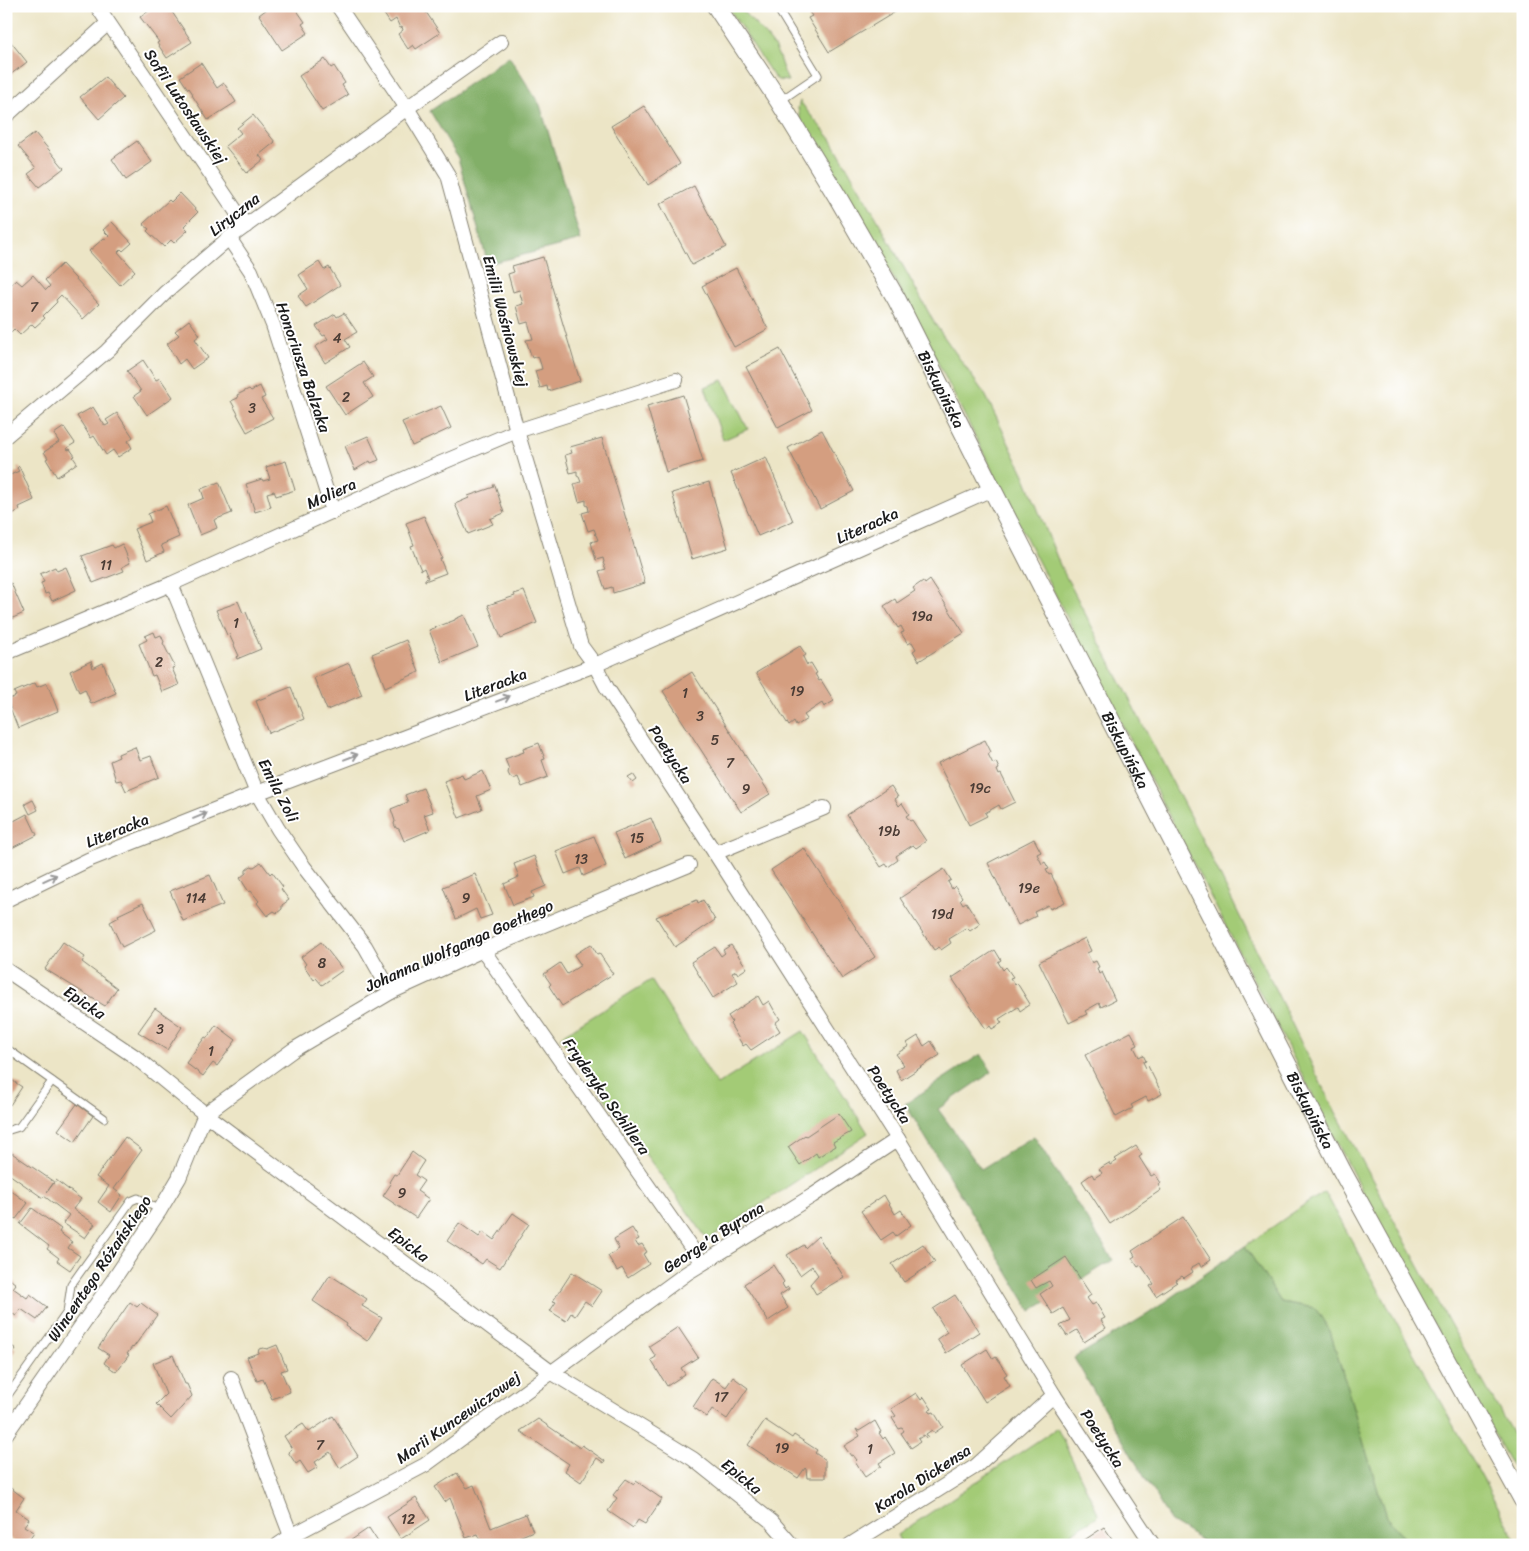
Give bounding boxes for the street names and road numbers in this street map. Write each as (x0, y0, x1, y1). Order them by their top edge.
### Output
street label: Sofii Lutosławskiej (136, 42, 236, 171)
street label: Liryczna (202, 184, 267, 244)
street label: Emilii Waśniowskiej (474, 252, 537, 391)
street label: Honoriusza Balzaka (268, 298, 340, 438)
street label: Biskupińska (909, 345, 973, 433)
street label: Moliera (301, 470, 361, 517)
street label: Literacka (831, 499, 903, 552)
street label: Literacka (459, 659, 531, 710)
street label: Biskupińska (1093, 706, 1158, 794)
street label: Poetycka (640, 719, 701, 790)
street label: Emila Zoli (250, 753, 307, 828)
street label: Literacka (81, 805, 153, 856)
street label: Johanna Wolfganga Goethego (359, 891, 558, 1001)
street label: Epicka (57, 977, 113, 1028)
street label: Fryderyka Schillera (555, 1031, 659, 1162)
street label: Poetycka (859, 1059, 920, 1130)
street label: Biskupińska (1278, 1066, 1342, 1154)
street label: Wincentego Różańskiego (39, 1189, 160, 1348)
street label: George'a Byrona (657, 1194, 770, 1281)
street label: Epicka (381, 1219, 437, 1270)
street label: Marii Kuncewiczowej (390, 1363, 528, 1472)
street label: Poetycka (1072, 1403, 1133, 1474)
street label: Karola Dickensa (868, 1436, 977, 1521)
street label: Epicka (715, 1451, 770, 1503)

